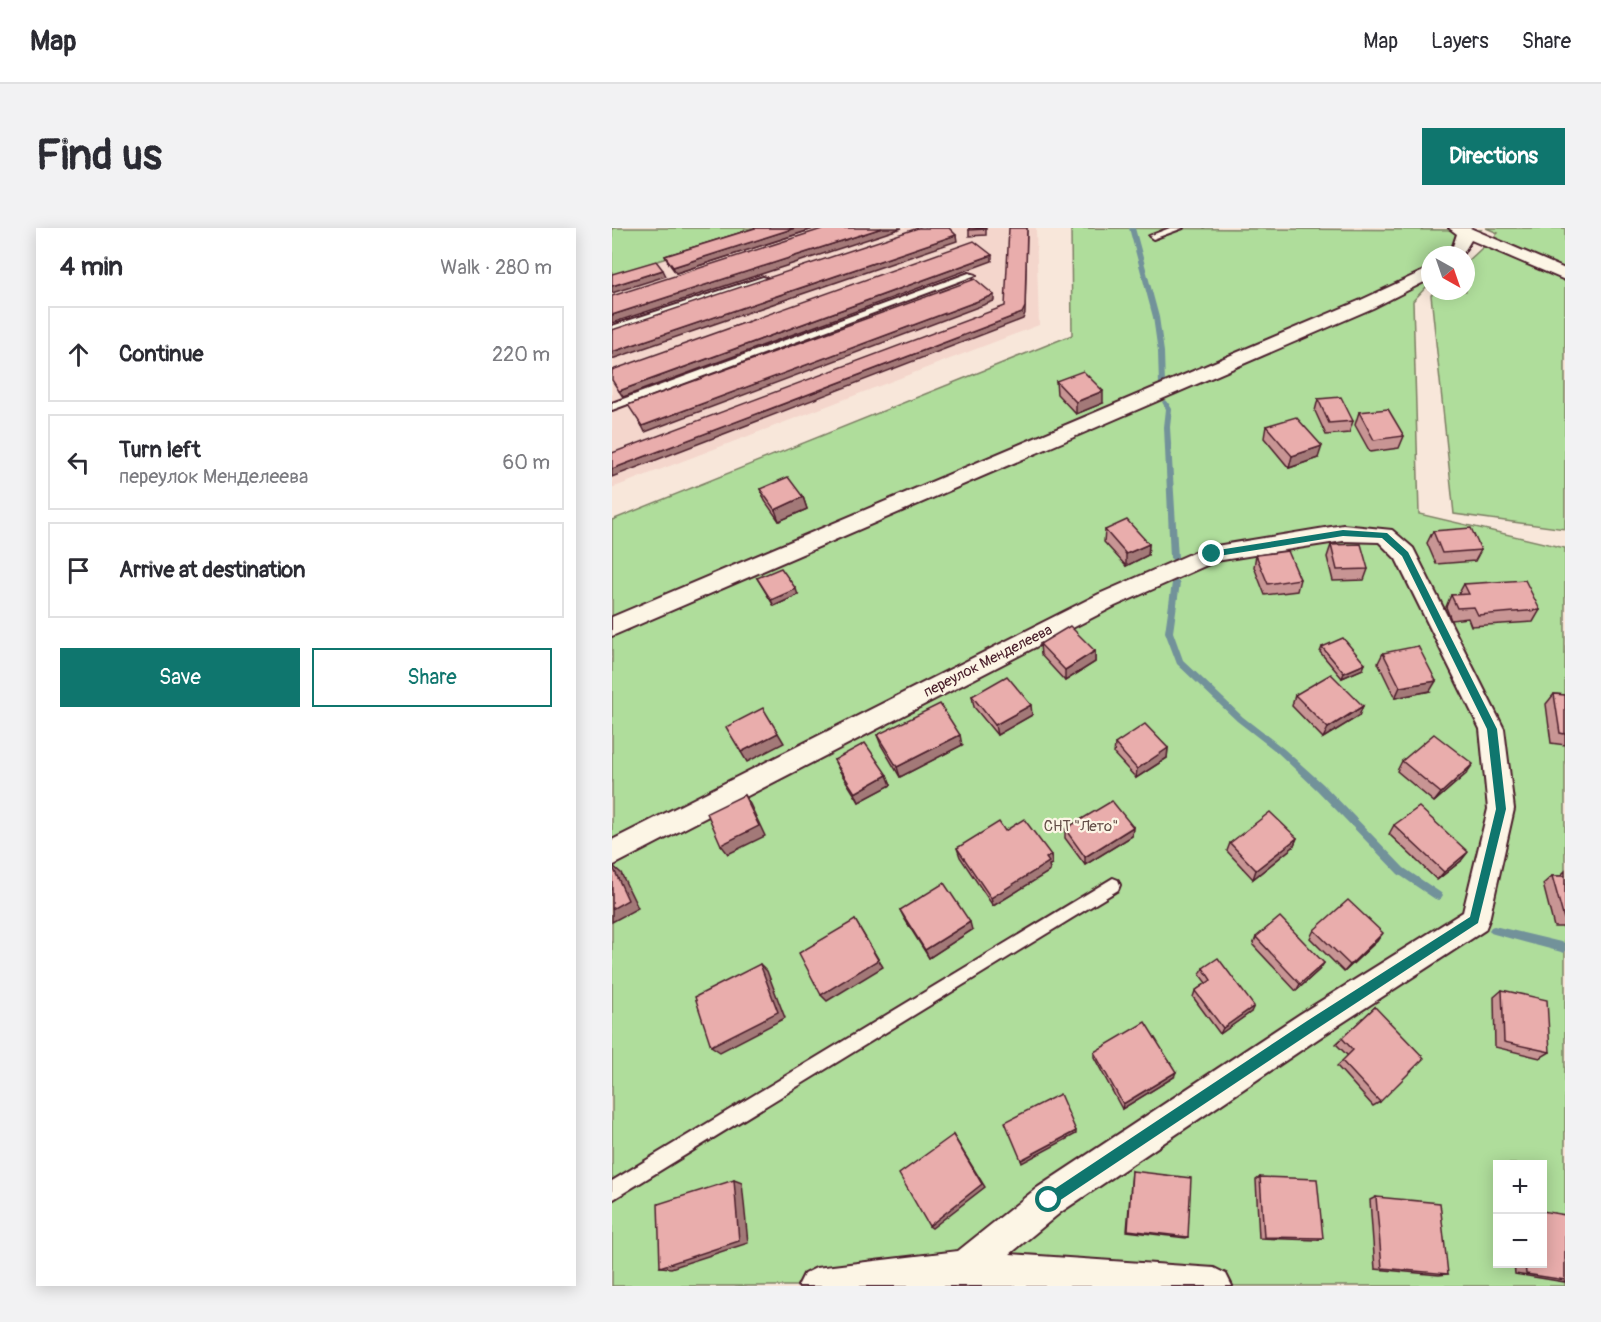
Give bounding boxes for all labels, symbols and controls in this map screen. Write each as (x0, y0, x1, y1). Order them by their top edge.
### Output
text: Map (30, 24, 76, 59)
text: Map (1363, 28, 1398, 55)
text: Layers (1431, 28, 1489, 55)
text: Share (1522, 28, 1571, 55)
button: Directions (1422, 128, 1565, 185)
text: Find us (36, 130, 162, 182)
north arrow (1421, 246, 1475, 300)
text: 4 min (60, 251, 123, 283)
text: Walk · 280 m (440, 255, 552, 280)
icon: ahead (62, 338, 95, 371)
text: Continue (119, 340, 203, 368)
text: 220 m (492, 342, 550, 367)
text: Turn left (119, 436, 201, 464)
icon: left (62, 446, 95, 479)
text: 60 m (503, 450, 550, 475)
text: переулок Менделеева (119, 464, 308, 489)
route end (1198, 540, 1224, 566)
icon: arrive (62, 554, 95, 587)
text: Arrive at destination (119, 556, 305, 584)
street label: переулок Менделеева (920, 620, 1056, 702)
button: Save (60, 648, 300, 707)
button: Share (312, 648, 552, 707)
park label: СНТ "Лето" (1044, 817, 1118, 836)
map controls (1493, 1160, 1547, 1268)
button: + (1493, 1160, 1547, 1214)
route start (1035, 1186, 1061, 1212)
button: − (1493, 1214, 1547, 1268)

